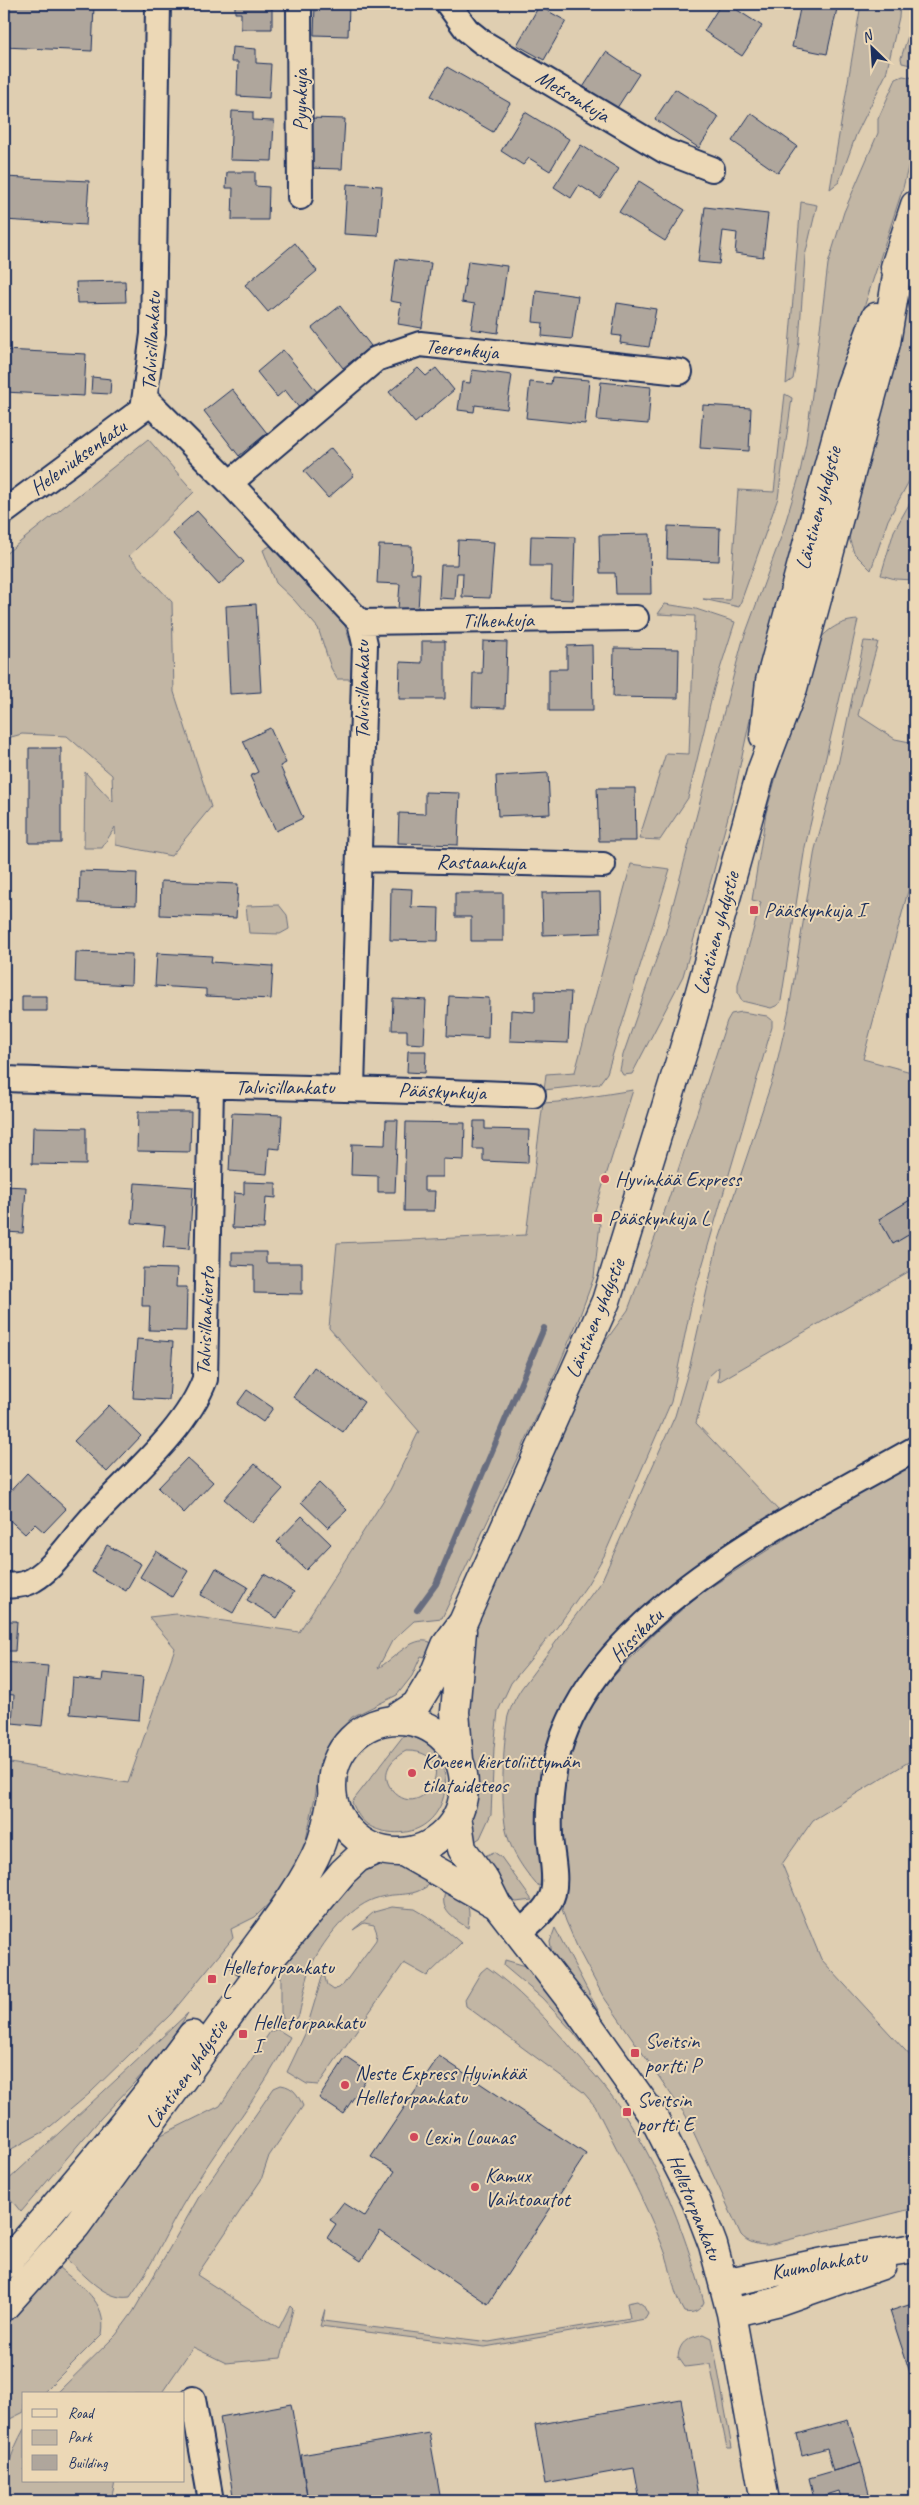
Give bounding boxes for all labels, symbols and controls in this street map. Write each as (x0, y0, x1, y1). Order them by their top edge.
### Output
north arrow (846, 22, 896, 72)
text: N (859, 26, 876, 46)
street label: Metsonkuja (531, 64, 616, 129)
street label: Pyynkuja (287, 67, 313, 131)
street label: Talvisillankatu (135, 290, 167, 391)
street label: Teerenkuja (424, 333, 501, 365)
street label: Heleniuksenkatu (25, 413, 132, 501)
street label: Läntinen yhdystie (789, 442, 847, 572)
street label: Tilhenkuja (462, 606, 536, 634)
street label: Talvisillankatu (349, 639, 375, 739)
street label: Rastaankuja (436, 848, 527, 876)
street label: Läntinen yhdystie (687, 867, 745, 997)
place label: Pääskynkuja I (764, 897, 870, 923)
marker: Pääskynkuja I (748, 904, 760, 916)
street label: Talvisillankatu (236, 1074, 336, 1100)
street label: Pääskynkuja (398, 1076, 488, 1106)
place label: Hyvinkää Express (615, 1166, 743, 1192)
marker: Hyvinkää Express (599, 1173, 611, 1185)
place label: Pääskynkuja L (608, 1205, 711, 1231)
marker: Pääskynkuja L (592, 1212, 604, 1224)
street label: Läntinen yhdystie (559, 1253, 631, 1381)
street label: Talvisillankierto (190, 1265, 220, 1376)
street label: Hissikatu (604, 1602, 669, 1667)
place label: Koneen kiertoliittymän tilataideteos (422, 1748, 580, 1798)
marker: Koneen kiertoliittymän tilataideteos (406, 1767, 418, 1779)
place label: Helletorpankatu L (222, 1954, 335, 2004)
marker: Helletorpankatu L (206, 1973, 218, 1985)
place label: Helletorpankatu I (253, 2009, 366, 2059)
street label: Läntinen yhdystie (139, 2014, 234, 2133)
marker: Helletorpankatu I (237, 2028, 249, 2040)
place label: Sveitsin portti P (645, 2028, 704, 2078)
marker: Sveitsin portti P (629, 2047, 641, 2059)
place label: Neste Express Hyvinkää Helletorpankatu (355, 2060, 528, 2110)
marker: Neste Express Hyvinkää Helletorpankatu (339, 2079, 351, 2091)
place label: Sveitsin portti E (637, 2087, 697, 2137)
marker: Sveitsin portti E (621, 2106, 633, 2118)
place label: Lexin Lounas (424, 2124, 516, 2150)
marker: Lexin Lounas (408, 2131, 420, 2143)
street label: Helletorpankatu (662, 2150, 729, 2265)
place label: Kamux Vaihtoautot (485, 2162, 572, 2212)
marker: Kamux Vaihtoautot (469, 2181, 481, 2193)
street label: Kuumolankatu (769, 2243, 870, 2285)
legend (22, 2392, 185, 2482)
text: Road (68, 2404, 95, 2423)
text: Park (68, 2428, 93, 2447)
text: Building (68, 2454, 108, 2473)

